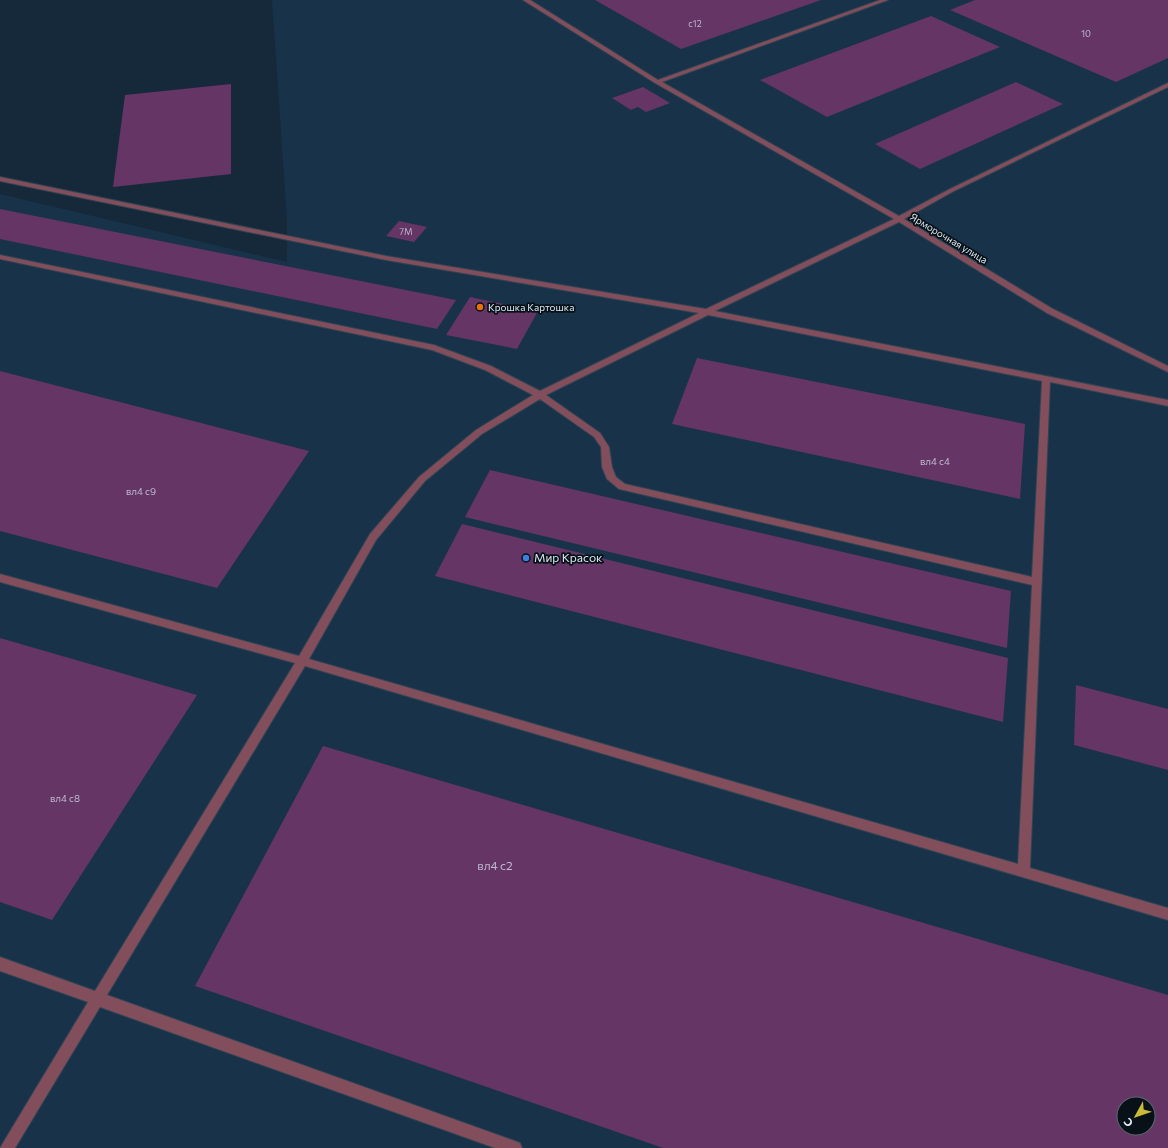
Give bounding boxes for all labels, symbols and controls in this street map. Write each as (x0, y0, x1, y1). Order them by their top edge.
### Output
house number: с12 (688, 18, 702, 29)
house number: 10 (1081, 28, 1091, 39)
street label: Ярморочная улица (908, 210, 990, 266)
house number: 7М (399, 226, 413, 237)
place label: Крошка Картошка (488, 301, 574, 313)
marker: Крошка Картошка (475, 302, 485, 312)
house number: вл4 с4 (920, 455, 950, 467)
house number: вл4 с9 (126, 485, 156, 497)
place label: Мир Красок (534, 550, 603, 564)
marker: Мир Красок (521, 553, 531, 563)
house number: вл4 с8 (50, 792, 80, 804)
house number: вл4 с2 (477, 858, 513, 872)
north arrow (1116, 1096, 1156, 1136)
text: С (1120, 1115, 1135, 1130)

